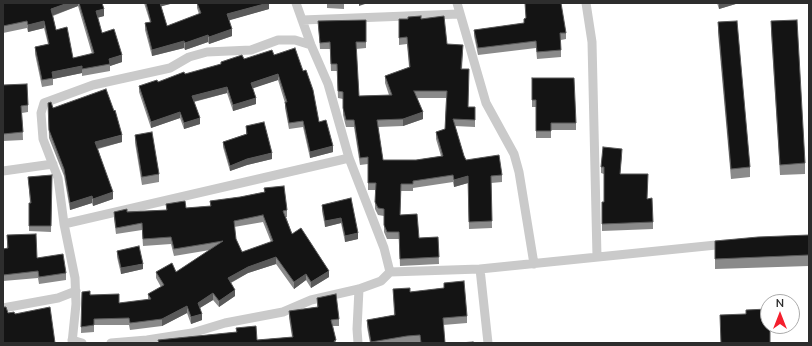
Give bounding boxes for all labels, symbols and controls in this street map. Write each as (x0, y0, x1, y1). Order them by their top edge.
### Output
north arrow (760, 294, 800, 334)
text: N (776, 296, 784, 310)

